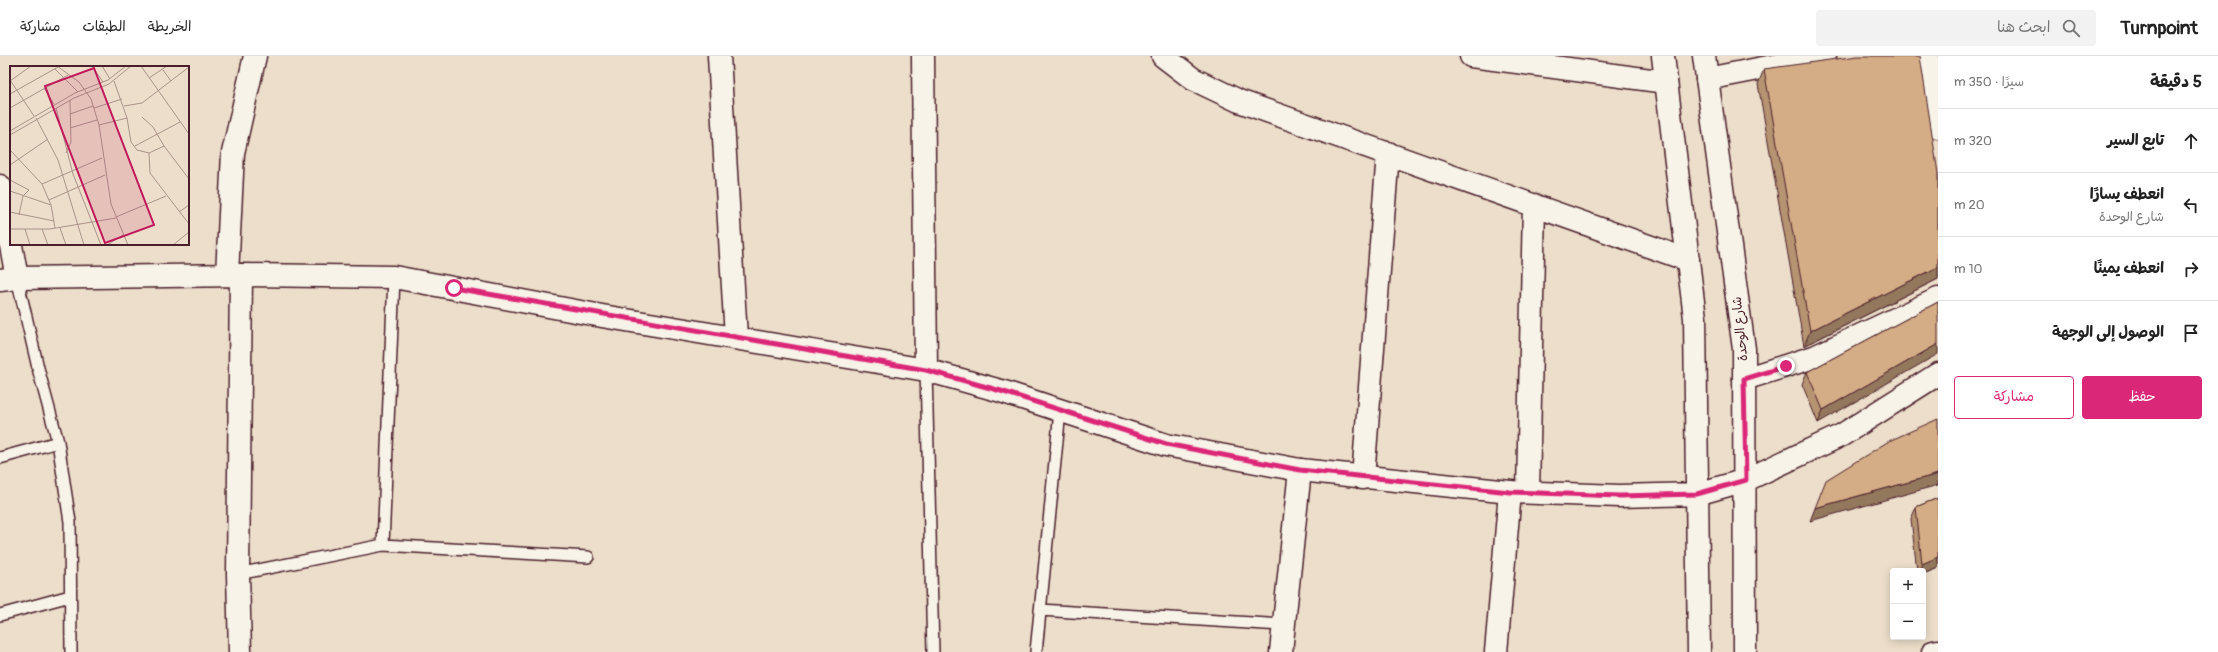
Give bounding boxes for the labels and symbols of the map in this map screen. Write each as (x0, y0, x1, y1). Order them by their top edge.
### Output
inset map (10, 66, 189, 245)
route start (445, 279, 463, 297)
street label: شارع الوحدة (1729, 296, 1752, 362)
route end (1777, 357, 1795, 375)

